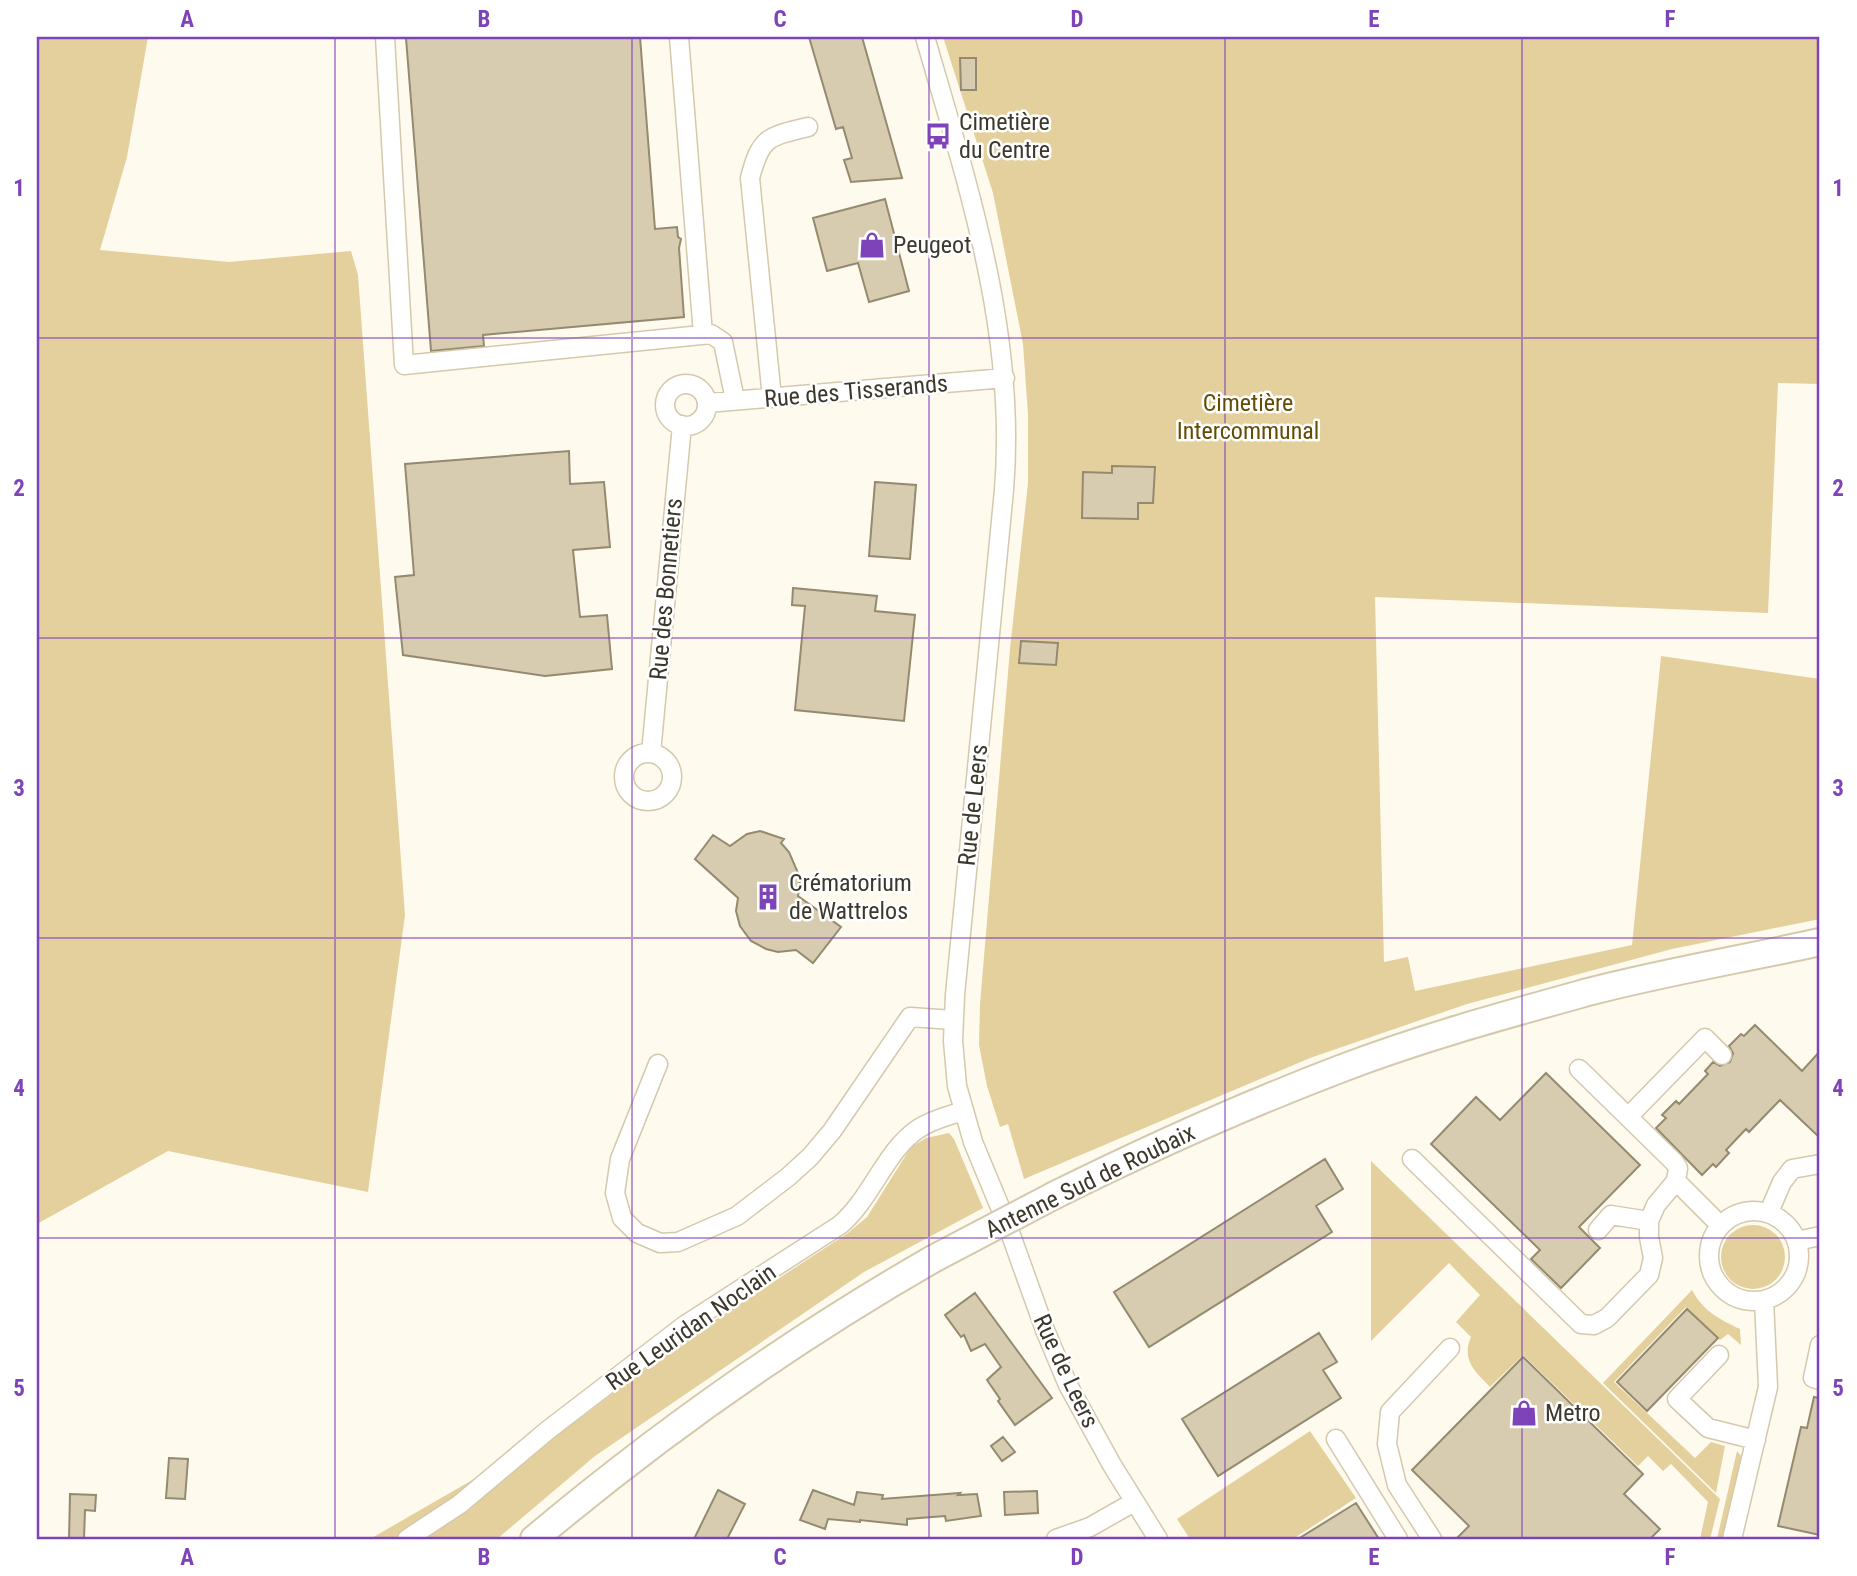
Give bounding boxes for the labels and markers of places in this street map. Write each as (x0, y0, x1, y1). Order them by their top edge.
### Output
place label: Cimetière du Centre (959, 108, 1050, 164)
bus stop icon: Cimetière du Centre (923, 121, 953, 151)
shop icon: Peugeot (857, 230, 887, 260)
place label: Peugeot (893, 231, 971, 259)
place label: Crématorium de Wattrelos (789, 869, 912, 925)
building icon: Crématorium de Wattrelos (753, 882, 783, 912)
shop icon: Metro (1509, 1398, 1539, 1428)
place label: Metro (1545, 1399, 1601, 1427)

